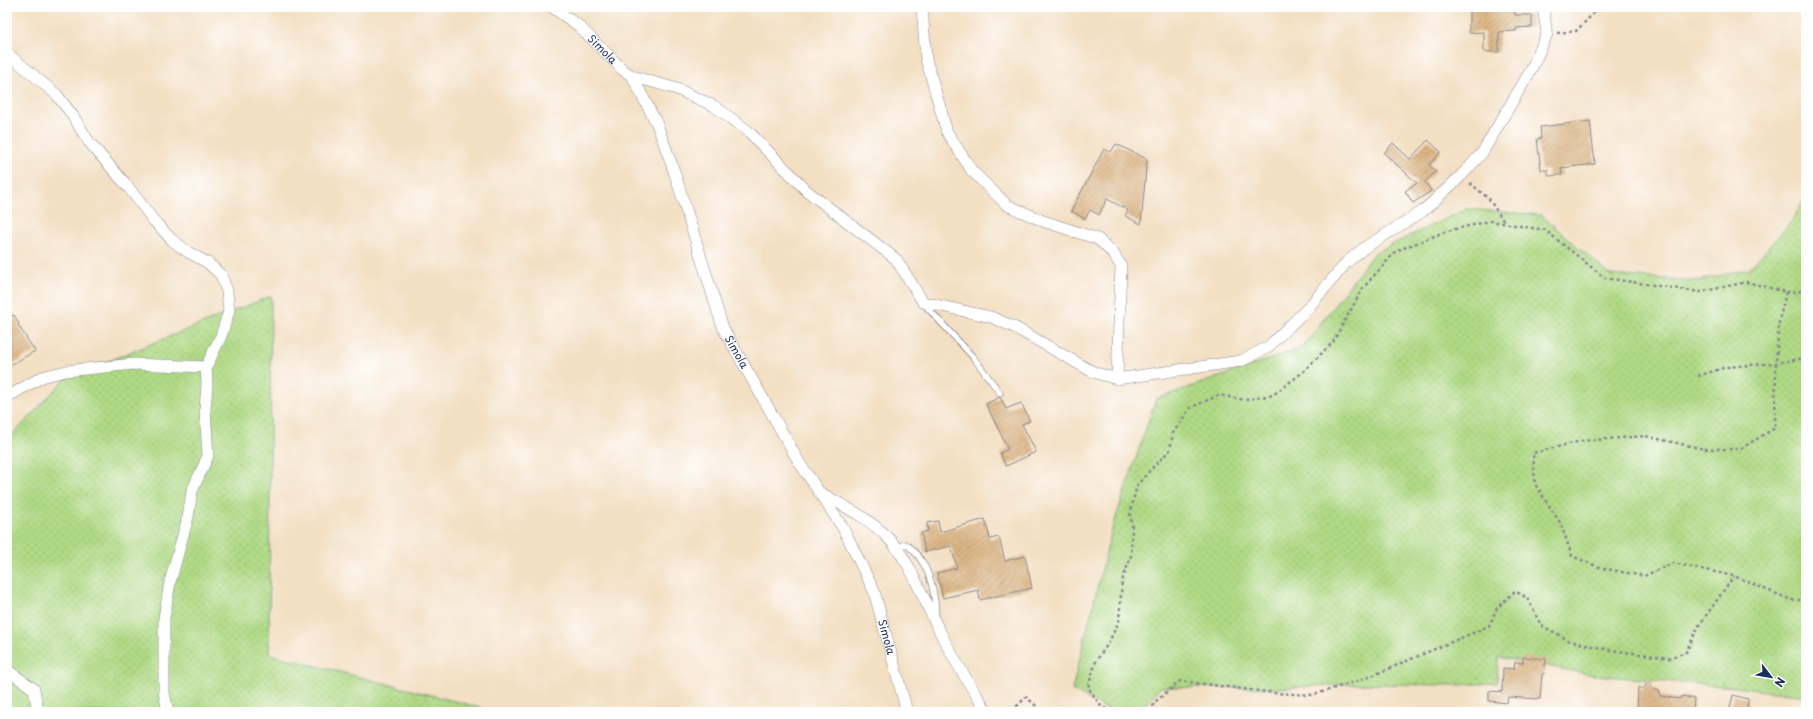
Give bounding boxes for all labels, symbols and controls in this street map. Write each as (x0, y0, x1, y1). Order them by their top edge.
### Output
street label: Simola (584, 30, 621, 68)
street label: Simola (721, 332, 753, 371)
street label: Simola (874, 617, 900, 657)
north arrow (1751, 657, 1791, 697)
text: N (1770, 674, 1790, 691)

